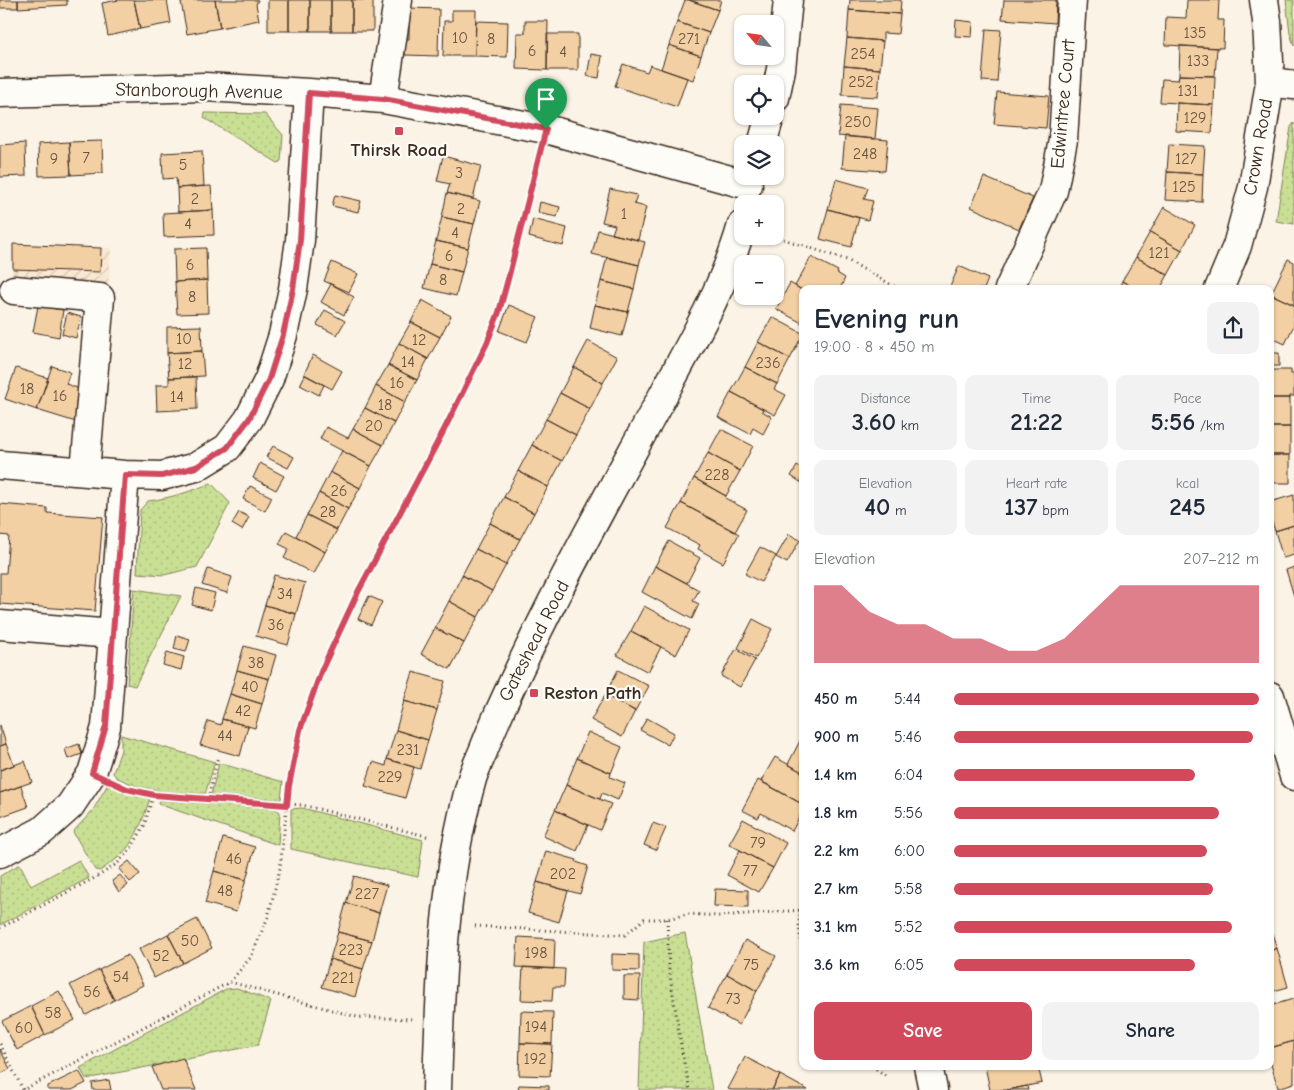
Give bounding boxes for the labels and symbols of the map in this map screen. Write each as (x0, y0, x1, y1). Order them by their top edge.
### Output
north arrow (734, 15, 784, 65)
house number: 135 (1183, 24, 1207, 42)
house number: 10 (452, 29, 468, 47)
house number: 8 (487, 30, 495, 48)
house number: 271 (678, 30, 700, 48)
street label: Edwintree Court (1046, 38, 1080, 170)
house number: 6 (528, 42, 536, 60)
house number: 4 (559, 43, 567, 61)
house number: 254 (851, 45, 875, 63)
house number: 133 (1187, 52, 1209, 70)
house number: 252 (848, 73, 874, 91)
pin (525, 78, 567, 129)
street label: Stanborough Avenue (115, 79, 283, 103)
house number: 131 (1178, 82, 1198, 100)
street label: Crown Road (1239, 97, 1277, 197)
house number: 129 (1183, 109, 1207, 127)
house number: 250 (845, 113, 871, 131)
marker: Thirsk Road (393, 125, 405, 137)
place label: Thirsk Road (351, 139, 447, 161)
house number: 248 (853, 145, 877, 163)
house number: 7 (82, 149, 90, 167)
house number: 9 (50, 150, 58, 168)
house number: 127 (1175, 150, 1198, 168)
house number: 5 (179, 156, 187, 174)
house number: 3 (455, 164, 463, 182)
house number: 125 (1172, 178, 1196, 196)
house number: 2 (191, 190, 199, 208)
house number: 2 (457, 200, 465, 218)
house number: 1 (621, 205, 627, 223)
house number: 4 (184, 215, 192, 233)
house number: 4 (451, 224, 459, 242)
house number: 121 (1148, 244, 1170, 262)
house number: 6 (445, 247, 453, 265)
house number: 6 (186, 256, 194, 274)
house number: 8 (439, 271, 447, 289)
house number: 8 (188, 288, 196, 306)
house number: 10 (176, 330, 192, 348)
house number: 12 (412, 331, 426, 349)
house number: 14 (401, 353, 415, 371)
house number: 236 (755, 354, 781, 372)
house number: 12 (178, 355, 192, 373)
house number: 16 (389, 374, 405, 392)
house number: 18 (20, 380, 34, 398)
house number: 16 (52, 387, 68, 405)
house number: 14 (170, 388, 184, 406)
house number: 18 (378, 396, 392, 414)
house number: 20 (365, 417, 383, 435)
house number: 228 (705, 466, 729, 484)
house number: 26 (330, 482, 348, 500)
house number: 28 (320, 503, 336, 521)
street label: Gateshead Road (494, 577, 574, 705)
house number: 34 (277, 585, 293, 603)
house number: 36 (268, 616, 284, 634)
house number: 38 (248, 654, 264, 672)
house number: 40 (241, 678, 259, 696)
place label: Reston Path (544, 682, 642, 704)
marker: Reston Path (528, 687, 540, 699)
house number: 42 (235, 702, 251, 720)
house number: 44 (217, 727, 233, 745)
house number: 231 (397, 741, 419, 759)
house number: 229 (377, 768, 403, 786)
house number: 79 (750, 834, 766, 852)
house number: 46 (226, 850, 242, 868)
house number: 77 (742, 862, 758, 880)
house number: 202 (550, 865, 576, 883)
house number: 48 (217, 882, 233, 900)
house number: 227 (355, 885, 380, 903)
house number: 50 (181, 932, 199, 950)
house number: 223 (339, 941, 363, 959)
house number: 198 (524, 944, 548, 962)
house number: 52 (152, 947, 170, 965)
house number: 75 (743, 956, 759, 974)
house number: 54 (113, 968, 129, 986)
house number: 221 (331, 969, 355, 987)
house number: 56 (83, 983, 101, 1001)
house number: 73 (725, 990, 741, 1008)
house number: 58 (45, 1004, 61, 1022)
house number: 194 (525, 1018, 547, 1036)
house number: 60 (15, 1019, 33, 1037)
house number: 192 (523, 1050, 547, 1068)

